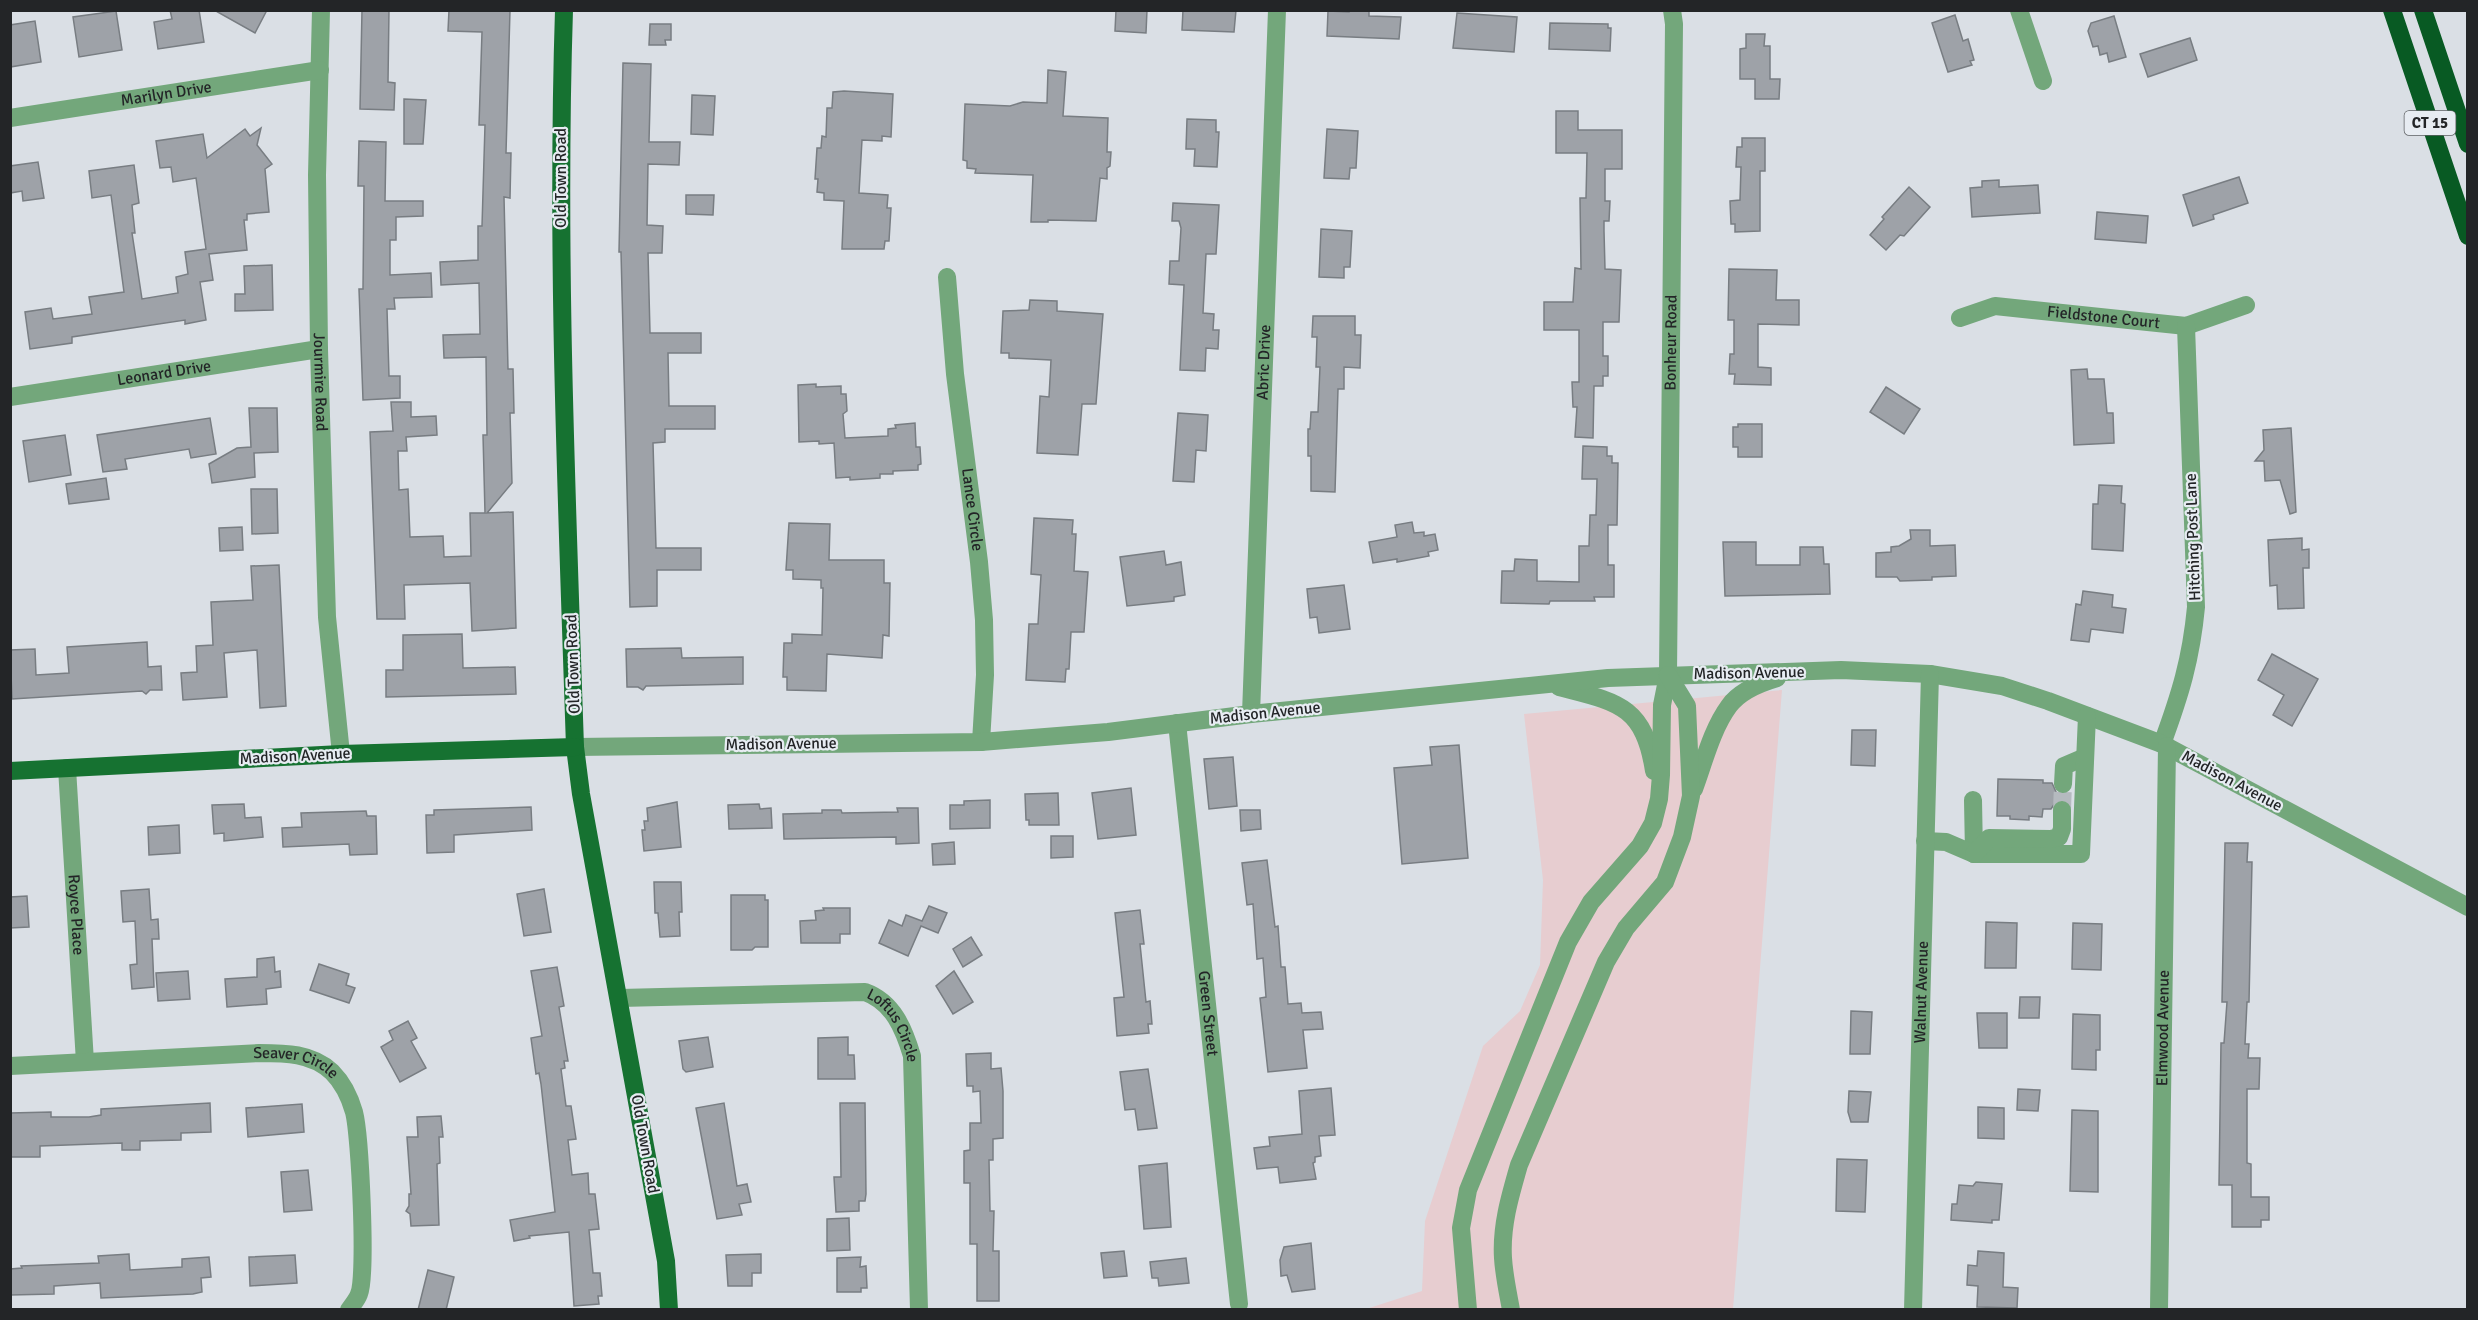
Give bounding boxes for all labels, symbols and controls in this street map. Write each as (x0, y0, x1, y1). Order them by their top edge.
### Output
street label: Marilyn Drive (119, 77, 213, 111)
road number: CT 15 (2404, 111, 2456, 135)
street label: Old Town Road (551, 128, 571, 228)
street label: Bonheur Road (1661, 295, 1682, 391)
street label: Fieldstone Court (2046, 302, 2161, 333)
street label: Abric Drive (1253, 324, 1275, 400)
street label: Jourmire Road (309, 332, 331, 432)
street label: Leonard Drive (116, 356, 212, 390)
street label: Lance Circle (957, 467, 988, 552)
street label: Hitching Post Lane (2181, 473, 2205, 601)
street label: Old Town Road (561, 614, 585, 714)
street label: Madison Avenue (1693, 662, 1805, 684)
street label: Madison Avenue (1209, 697, 1321, 729)
street label: Madison Avenue (725, 733, 837, 755)
street label: Madison Avenue (239, 743, 351, 769)
street label: Madison Avenue (2178, 746, 2286, 816)
street label: Royce Place (64, 874, 88, 956)
street label: Walnut Avenue (1910, 941, 1933, 1044)
street label: Green Street (1193, 970, 1223, 1058)
street label: Elmwood Avenue (2152, 970, 2174, 1086)
street label: Loftus Circle (864, 984, 922, 1062)
street label: Seaver Circle (253, 1043, 343, 1083)
street label: Old Town Road (626, 1093, 664, 1195)

